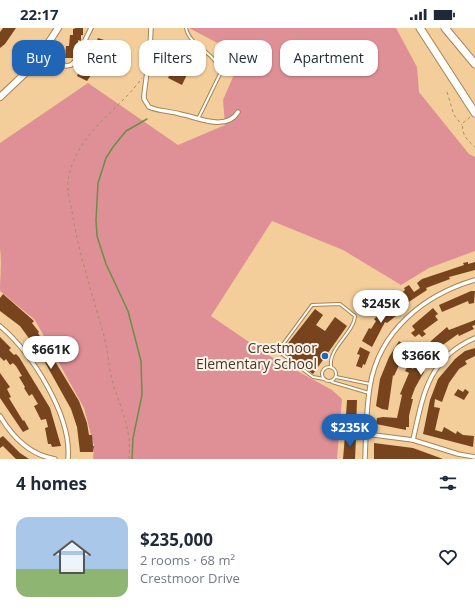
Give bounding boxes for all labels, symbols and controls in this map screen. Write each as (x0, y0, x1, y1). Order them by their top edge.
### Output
text: 22:17 (20, 4, 59, 24)
chip: Buy (12, 40, 65, 76)
chip: Rent (73, 40, 131, 76)
chip: Filters (139, 40, 206, 76)
chip: New (214, 40, 272, 76)
chip: Apartment (280, 40, 378, 76)
pin: $245K (353, 290, 409, 324)
text: $245K (362, 294, 400, 312)
pin: $661K (23, 336, 79, 370)
place label: Crestmoor Elementary School (196, 338, 317, 373)
text: $661K (32, 340, 70, 358)
pin: $366K (393, 342, 449, 376)
text: $366K (402, 346, 440, 364)
marker: Crestmoor Elementary School (320, 351, 330, 361)
pin: $235K (322, 414, 378, 448)
text: $235K (331, 418, 369, 436)
text: 4 homes (16, 472, 87, 495)
icon: filters (437, 472, 459, 494)
text: $235,000 (140, 528, 213, 551)
icon: home (48, 533, 96, 581)
icon: heart (437, 546, 459, 568)
text: 2 rooms · 68 m² (140, 551, 235, 569)
text: Crestmoor Drive (140, 569, 240, 587)

